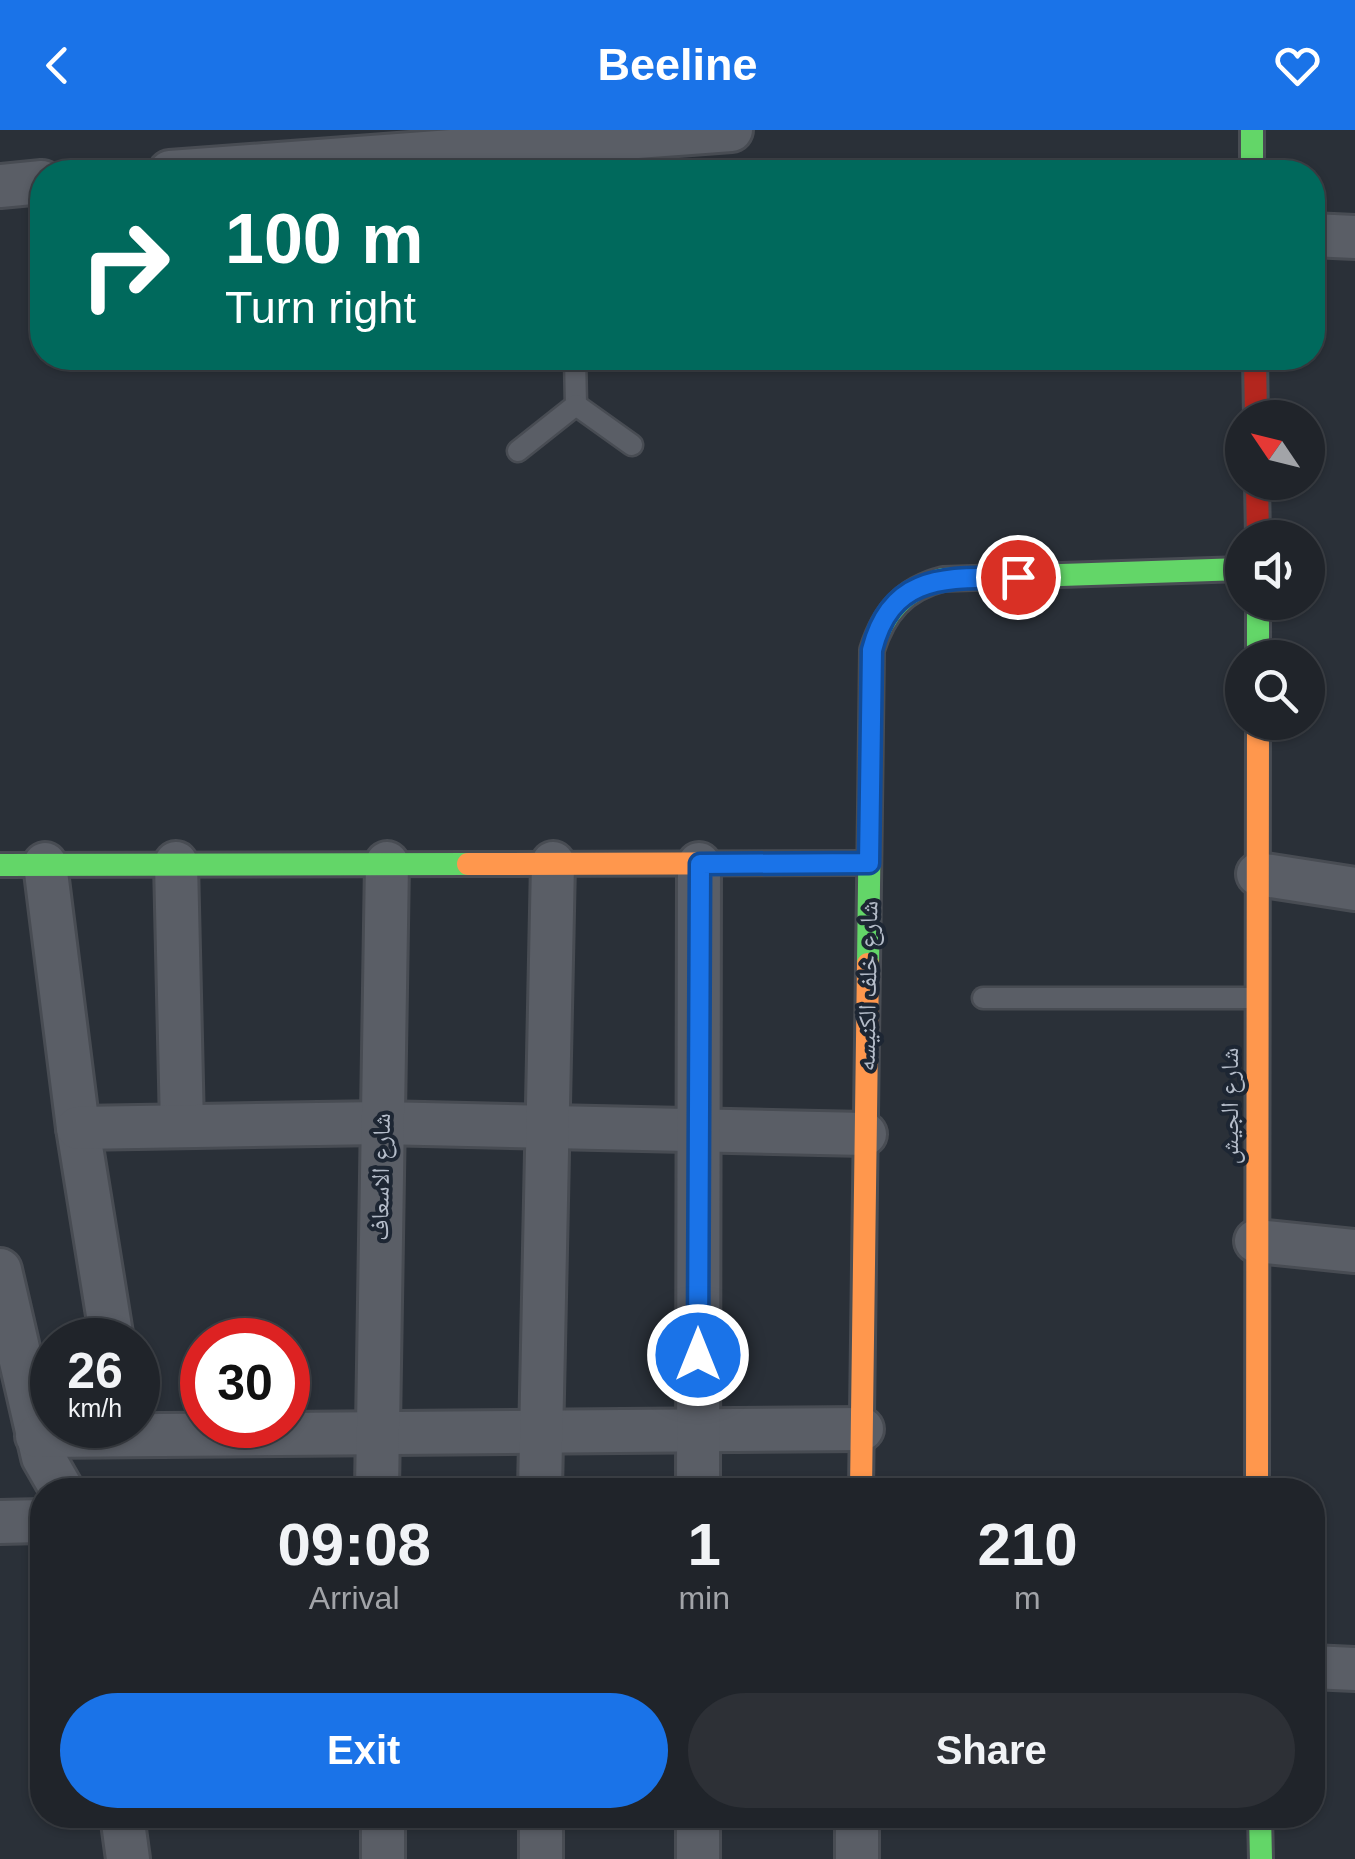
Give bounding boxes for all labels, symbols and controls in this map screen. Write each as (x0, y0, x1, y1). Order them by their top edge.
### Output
icon: back (30, 38, 85, 93)
icon: heart (1270, 38, 1325, 93)
text: Beeline (597, 39, 758, 90)
icon: right (60, 200, 190, 330)
text: 100 m (225, 200, 423, 278)
text: Turn right (225, 282, 416, 333)
north arrow (1225, 400, 1325, 500)
map controls (1225, 400, 1325, 740)
button: sound (1225, 520, 1325, 620)
pin (976, 535, 1061, 620)
icon: arrive (991, 550, 1046, 605)
button: search (1225, 640, 1325, 740)
street label: شارع خلف الكنيسه (852, 900, 884, 1072)
street label: شارع الجيش (1215, 1048, 1245, 1164)
street label: شارع الاسعاف (365, 1113, 397, 1241)
position arrow (646, 1303, 750, 1407)
speed limit sign: 30 (180, 1318, 310, 1448)
text: 26 (67, 1343, 123, 1399)
text: km/h (68, 1394, 122, 1422)
text: 09:08 (277, 1511, 431, 1578)
text: 1 (687, 1511, 721, 1578)
text: 210 (977, 1511, 1078, 1578)
text: Arrival (309, 1580, 400, 1616)
text: min (678, 1580, 730, 1616)
text: m (1014, 1580, 1041, 1616)
button: Exit (60, 1693, 668, 1808)
button: Share (688, 1693, 1295, 1808)

